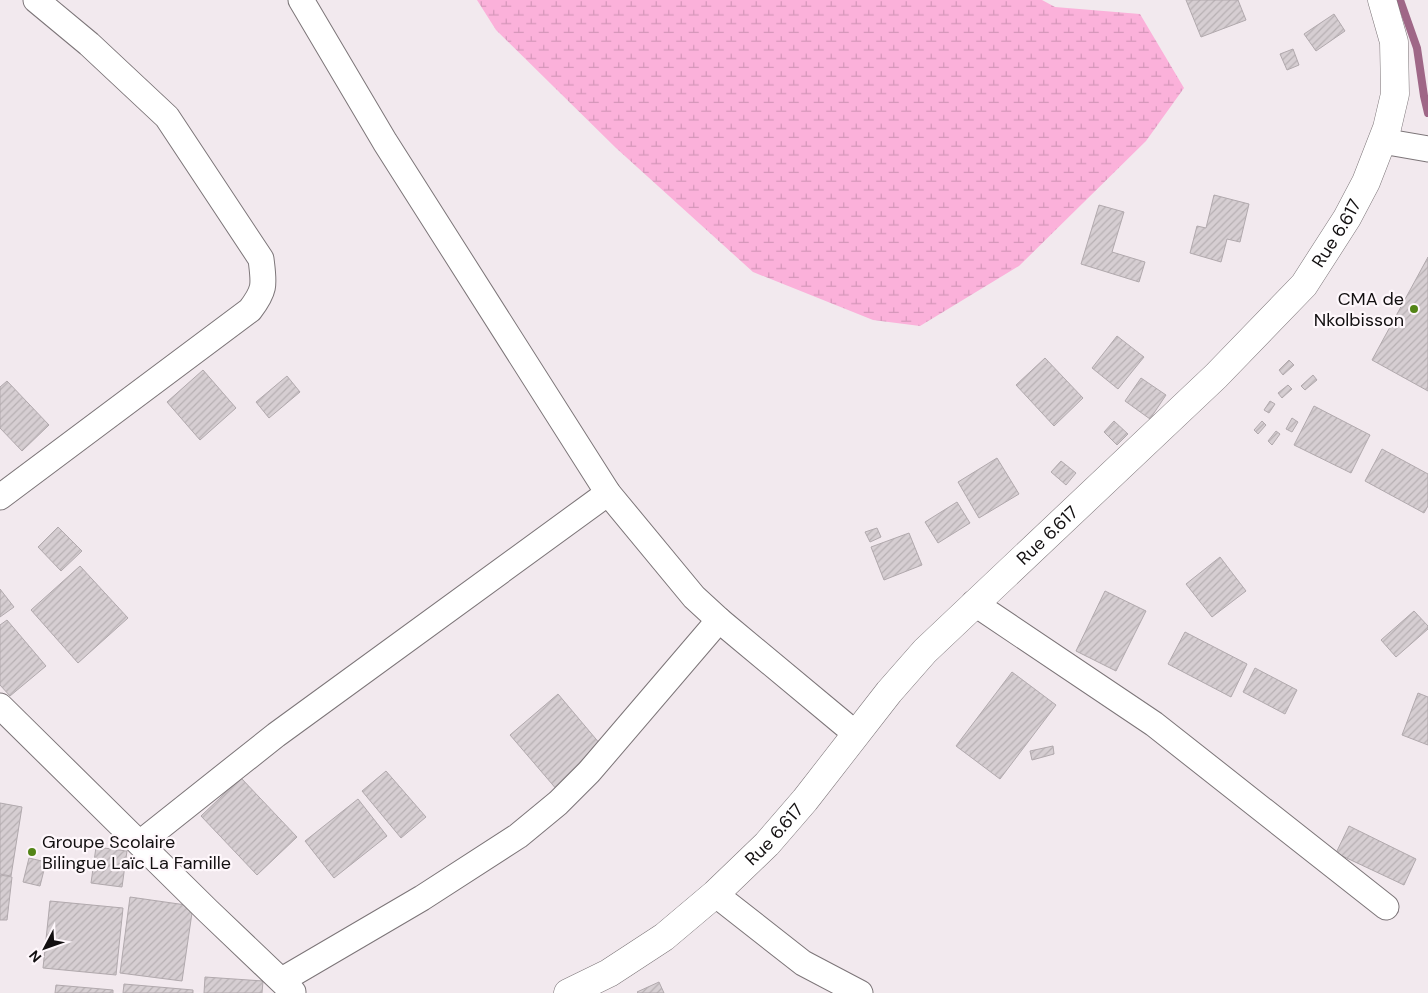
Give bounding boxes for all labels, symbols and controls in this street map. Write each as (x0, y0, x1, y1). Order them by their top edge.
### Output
street label: Rue 6.617 (1306, 195, 1367, 272)
place label: CMA de Nkolbisson (1314, 287, 1404, 332)
marker: CMA de Nkolbisson (1408, 303, 1420, 315)
street label: Rue 6.617 (1011, 501, 1083, 570)
street label: Rue 6.617 (740, 798, 809, 871)
place label: Groupe Scolaire Bilingue Laïc La Famille (42, 830, 231, 875)
marker: Groupe Scolaire Bilingue Laïc La Famille (26, 846, 38, 858)
north arrow (20, 923, 70, 973)
text: N (25, 947, 45, 966)

